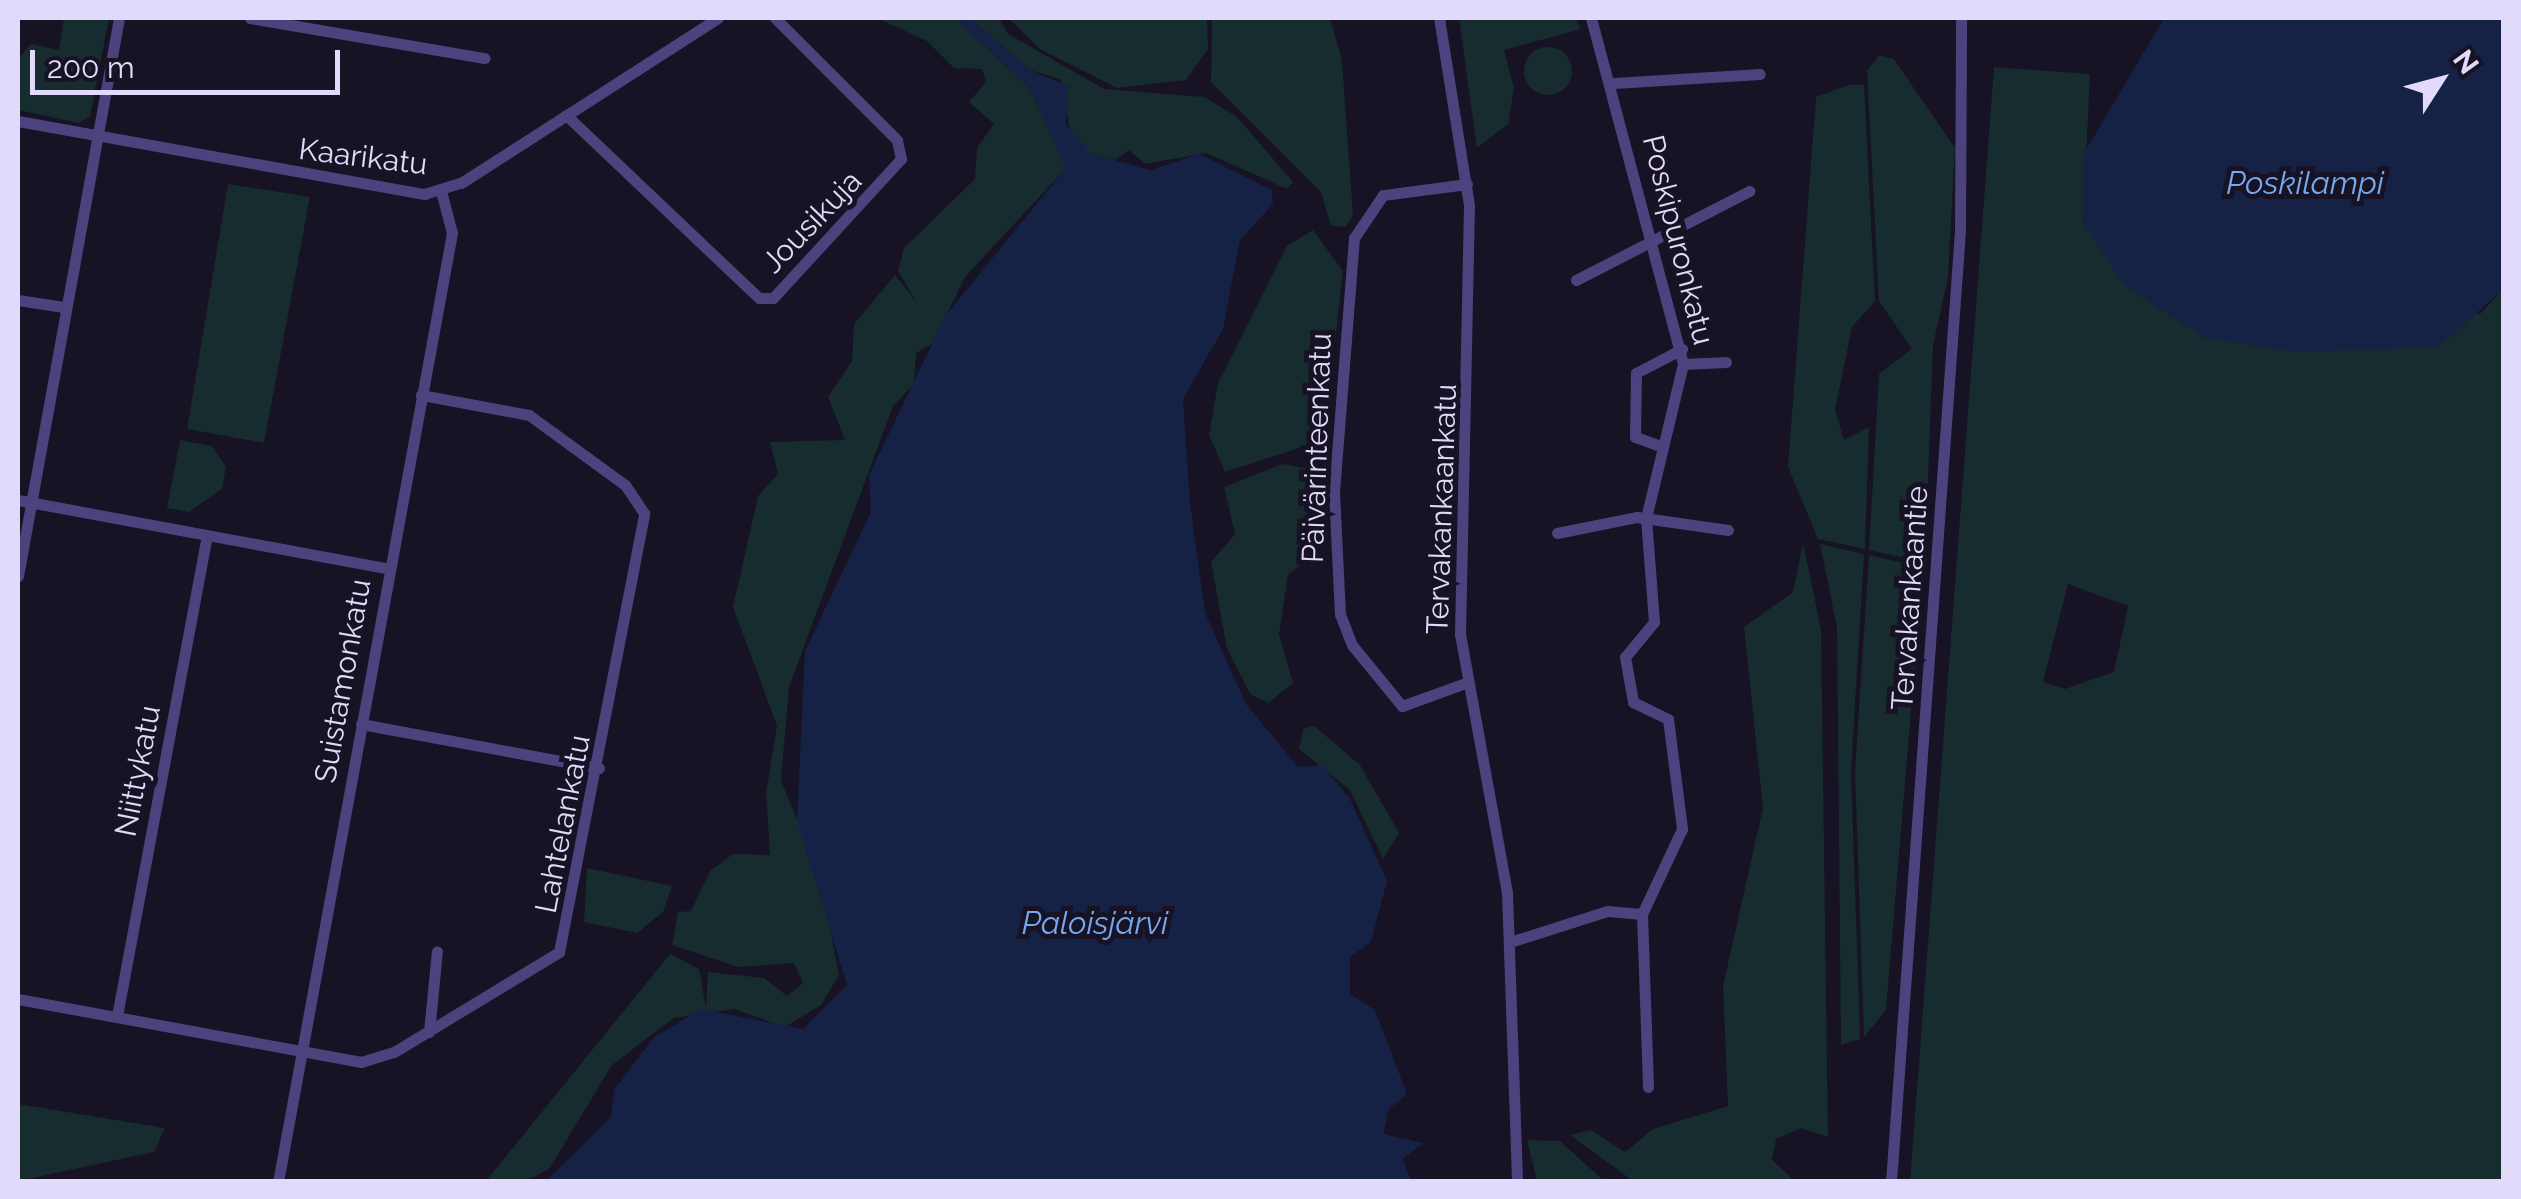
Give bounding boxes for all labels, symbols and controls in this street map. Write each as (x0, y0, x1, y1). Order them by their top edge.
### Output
scale bar (35, 30, 345, 92)
north arrow (2391, 30, 2491, 130)
text: N (2446, 44, 2485, 80)
text: 200 m (47, 50, 135, 85)
street label: Kaarikatu (297, 131, 429, 183)
street label: Poskipuronkatu (1635, 131, 1721, 349)
street label: Jousikuja (755, 164, 869, 280)
water label: Poskilampi (2226, 164, 2384, 202)
street label: Päivärinteenkatu (1295, 332, 1339, 564)
street label: Tervakankaankatu (1420, 383, 1464, 635)
street label: Tervakankaantie (1884, 485, 1936, 711)
street label: Suistamonkatu (307, 576, 379, 786)
street label: Niittykatu (108, 703, 168, 839)
street label: Lahtelankatu (528, 732, 598, 916)
water label: Paloisjärvi (1022, 904, 1168, 942)

